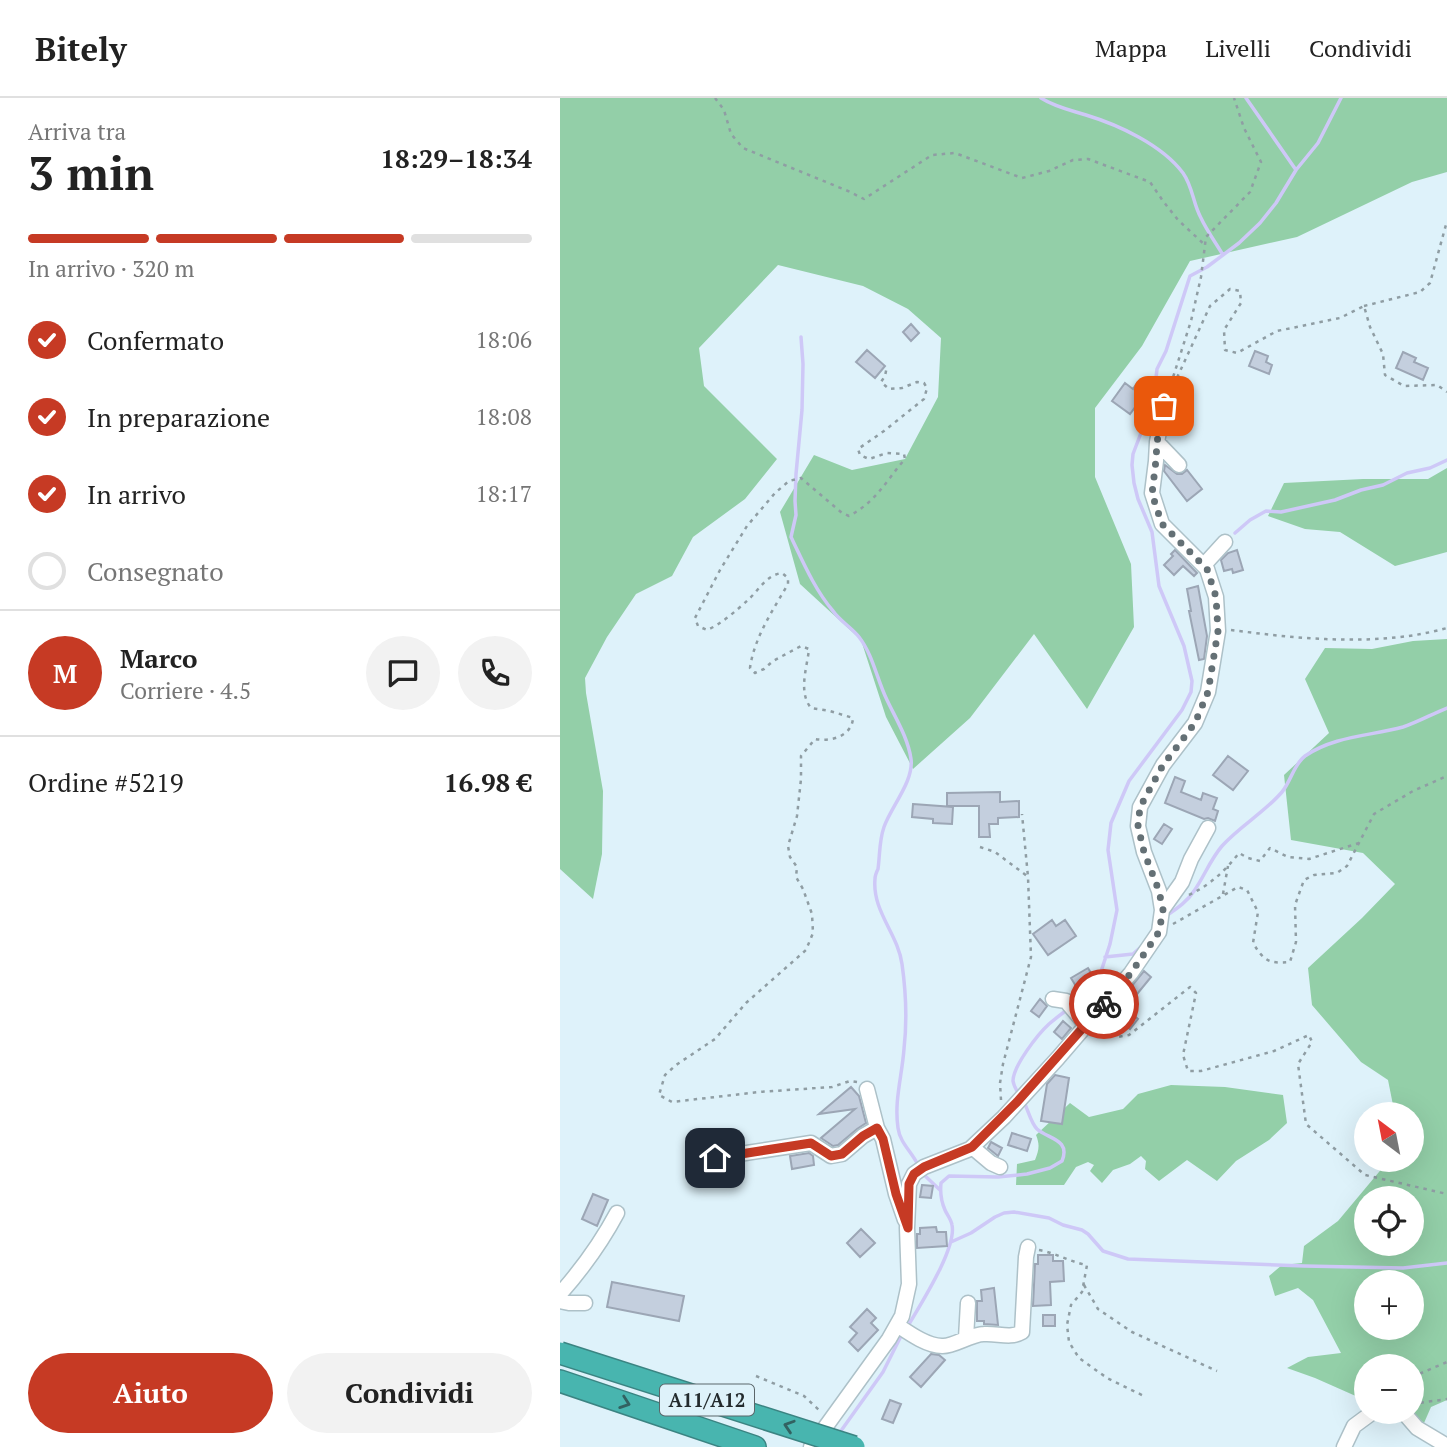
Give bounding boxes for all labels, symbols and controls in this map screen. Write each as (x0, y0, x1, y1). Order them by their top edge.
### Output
text: Bitely (35, 27, 127, 70)
text: Mappa (1095, 32, 1167, 64)
text: Livelli (1205, 32, 1271, 64)
text: Condividi (1309, 32, 1412, 64)
text: Arriva tra (28, 116, 126, 147)
text: 18:29–18:34 (380, 141, 532, 175)
text: 3 min (28, 142, 154, 203)
text: In arrivo · 320 m (28, 253, 194, 284)
icon: check (28, 321, 66, 359)
text: Confermato (87, 323, 224, 357)
text: 18:06 (475, 324, 532, 355)
pin (1134, 376, 1194, 436)
icon: bag (1145, 387, 1183, 425)
icon: check (28, 398, 66, 436)
text: In preparazione (87, 400, 270, 434)
text: 18:08 (475, 401, 532, 432)
icon: check (28, 475, 66, 513)
text: In arrivo (87, 477, 186, 511)
text: 18:17 (475, 478, 532, 509)
text: Consegnato (87, 554, 224, 588)
button: chat (366, 636, 440, 710)
button: phone (458, 636, 532, 710)
text: Marco (120, 641, 198, 675)
text: M (53, 656, 77, 690)
text: Corriere · 4.5 (120, 675, 251, 706)
text: Ordine #5219 (28, 765, 184, 799)
text: 16.98 € (444, 765, 532, 799)
courier (1069, 969, 1139, 1039)
icon: bike (1085, 985, 1123, 1023)
north arrow (1354, 1102, 1424, 1172)
map controls (1354, 1102, 1424, 1424)
pin (685, 1128, 745, 1188)
icon: home (696, 1139, 734, 1177)
button: locate (1354, 1186, 1424, 1256)
button: + (1354, 1270, 1424, 1340)
button: Aiuto (28, 1353, 273, 1433)
button: Condividi (287, 1353, 532, 1433)
button: − (1354, 1354, 1424, 1424)
road number: A11/A12 (660, 1384, 754, 1416)
one-way arrow (618, 1395, 630, 1409)
one-way arrow (784, 1420, 796, 1435)

